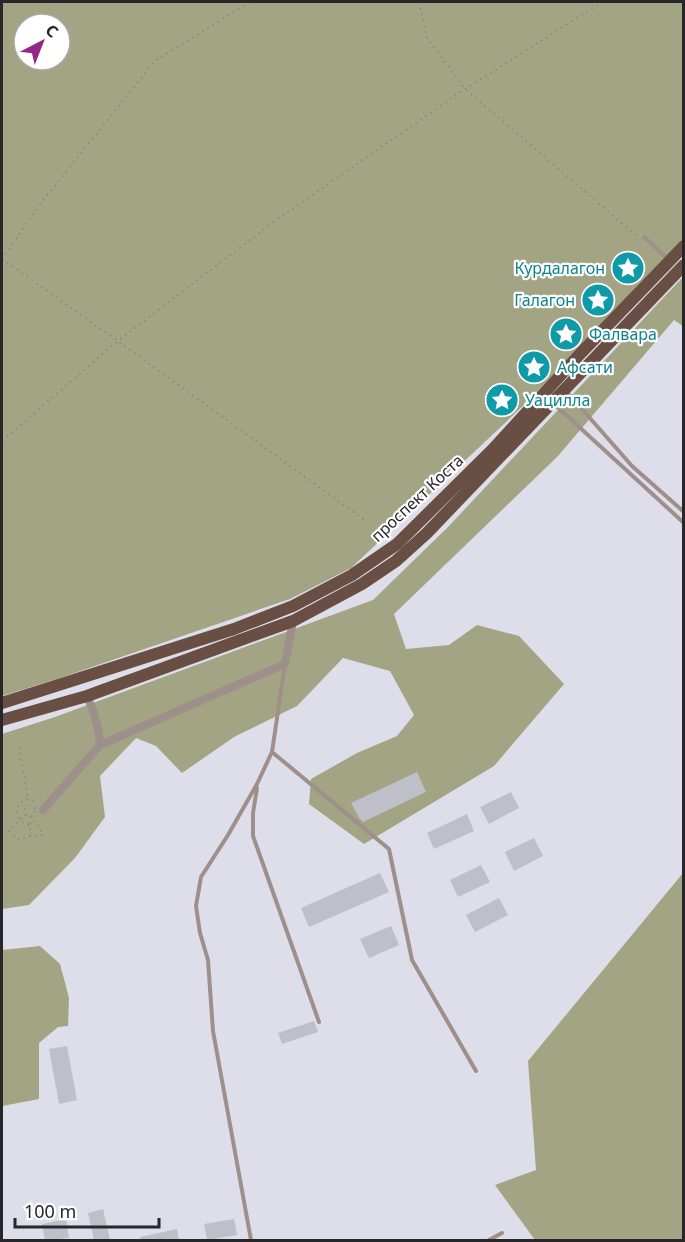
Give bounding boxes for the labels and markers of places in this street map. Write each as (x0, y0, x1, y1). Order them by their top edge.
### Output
place icon: Курдалагон (610, 250, 646, 286)
place label: Курдалагон (514, 257, 605, 279)
place icon: Галагон (580, 282, 616, 318)
place label: Галагон (514, 289, 575, 311)
place icon: Фалвара (548, 316, 584, 352)
place label: Фалвара (589, 323, 657, 345)
place icon: Афсати (516, 349, 552, 385)
place label: Афсати (557, 356, 613, 378)
place icon: Уацилла (484, 382, 520, 418)
place label: Уацилла (525, 389, 590, 411)

